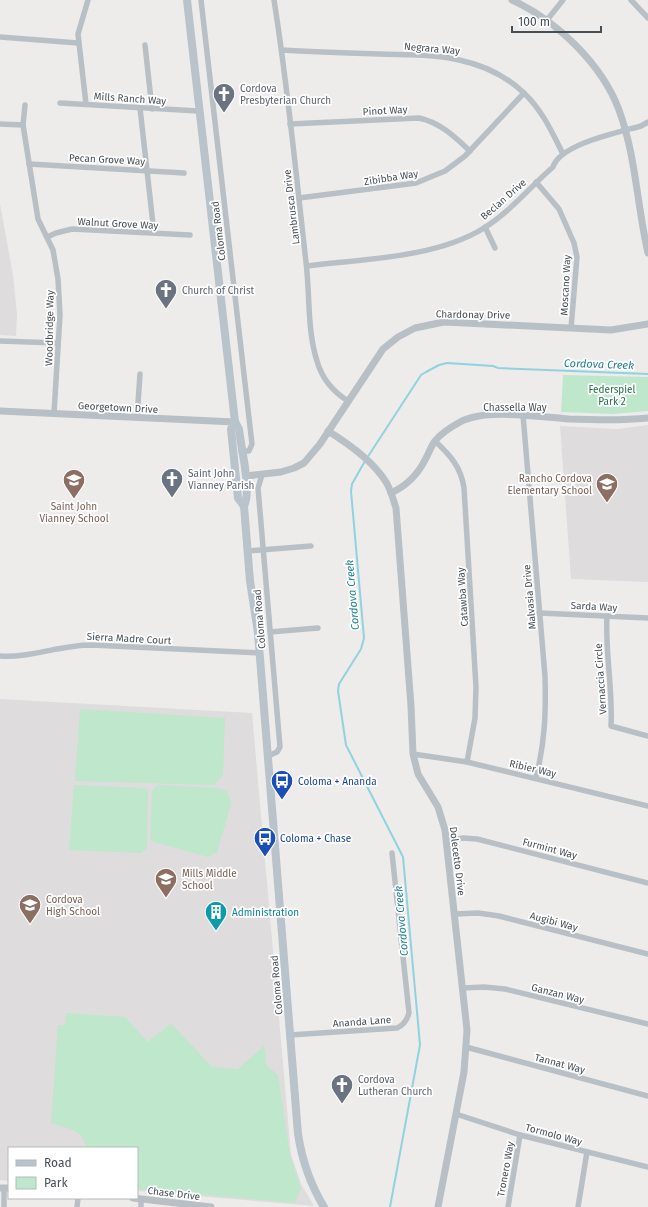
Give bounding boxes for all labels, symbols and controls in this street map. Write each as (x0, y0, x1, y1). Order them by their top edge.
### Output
scale bar (512, 8, 601, 34)
text: 100 m (518, 15, 550, 29)
street label: Negrara Way (403, 41, 461, 57)
church icon: Cordova Presbyterian Church (211, 81, 237, 114)
place label: Cordova Presbyterian Church (240, 83, 331, 107)
street label: Mills Ranch Way (93, 90, 167, 108)
street label: Pinot Way (362, 104, 408, 118)
street label: Pecan Grove Way (68, 152, 145, 168)
street label: Zibibba Way (363, 168, 419, 188)
street label: Lambrusca Drive (281, 169, 303, 245)
street label: Beclan Drive (478, 177, 529, 223)
street label: Coloma Road (209, 201, 229, 261)
street label: Walnut Grove Way (77, 216, 159, 232)
street label: Moscano Way (558, 254, 574, 316)
church icon: Church of Christ (153, 277, 179, 310)
place label: Church of Christ (182, 285, 255, 297)
street label: Woodbridge Way (43, 290, 57, 366)
street label: Chardonay Drive (436, 308, 510, 322)
water label: Cordova Creek (564, 357, 634, 372)
park label: Federspiel Park 2 (589, 384, 636, 408)
street label: Georgetown Drive (78, 400, 158, 416)
street label: Chassella Way (483, 402, 547, 414)
church icon: Saint John Vianney Parish (159, 466, 185, 499)
school or university icon: Saint John Vianney School (61, 467, 87, 500)
place label: Saint John Vianney Parish (188, 468, 254, 492)
school or university icon: Rancho Cordova Elementary School (594, 471, 620, 504)
place label: Rancho Cordova Elementary School (507, 473, 592, 497)
place label: Saint John Vianney School (39, 501, 109, 525)
water label: Cordova Creek (343, 559, 362, 631)
street label: Malvasia Drive (521, 564, 539, 630)
street label: Catawba Way (455, 567, 471, 627)
street label: Coloma Road (251, 589, 269, 649)
street label: Sarda Way (570, 600, 618, 614)
street label: Sierra Madre Court (86, 631, 172, 647)
street label: Vernaccia Circle (593, 643, 609, 715)
street label: Ribier Way (508, 758, 557, 780)
bus stop icon: Coloma + Ananda (269, 768, 295, 801)
place label: Coloma + Ananda (298, 776, 377, 788)
bus stop icon: Coloma + Chase (252, 825, 278, 858)
street label: Dolecetto Drive (447, 826, 467, 896)
place label: Coloma + Chase (280, 833, 351, 845)
street label: Furmint Way (521, 836, 578, 862)
school or university icon: Mills Middle School (153, 866, 179, 899)
place label: Mills Middle School (182, 868, 237, 892)
water label: Cordova Creek (392, 885, 411, 957)
school or university icon: Cordova High School (17, 892, 43, 925)
place label: Cordova High School (46, 894, 100, 918)
building icon: Administration (203, 899, 229, 932)
place label: Administration (232, 907, 299, 919)
street label: Augibi Way (528, 910, 579, 934)
street label: Coloma Road (268, 955, 286, 1015)
street label: Ganzan Way (530, 982, 585, 1006)
street label: Ananda Lane (332, 1014, 392, 1030)
street label: Tannat Way (533, 1051, 586, 1076)
church icon: Cordova Lutheran Church (329, 1072, 355, 1105)
place label: Cordova Lutheran Church (358, 1074, 432, 1098)
street label: Tormolo Way (524, 1122, 584, 1148)
street label: Tronero Way (495, 1141, 517, 1198)
legend (8, 1147, 138, 1199)
text: Road (44, 1156, 72, 1170)
text: Park (44, 1176, 68, 1190)
street label: Chase Drive (147, 1185, 201, 1203)

